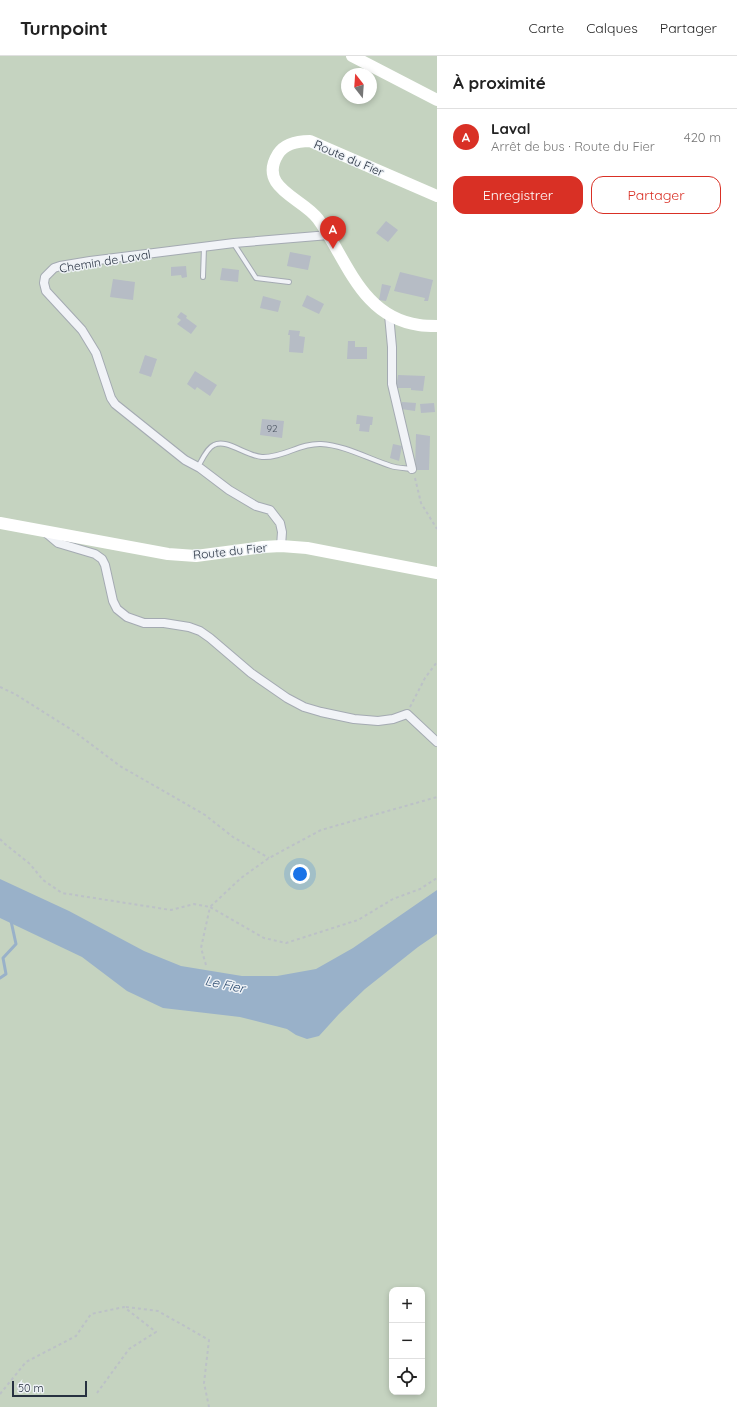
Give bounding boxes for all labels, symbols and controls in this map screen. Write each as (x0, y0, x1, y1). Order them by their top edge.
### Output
text: Turnpoint (20, 16, 108, 40)
text: Carte (529, 19, 564, 37)
text: Calques (586, 19, 638, 37)
text: Partager (660, 19, 717, 37)
north arrow (341, 68, 377, 104)
text: À proximité (453, 72, 546, 93)
text: Laval (491, 119, 531, 138)
text: A (462, 129, 470, 145)
text: 420 m (684, 129, 721, 145)
street label: Route du Fier (312, 137, 387, 180)
text: Arrêt de bus · Route du Fier (491, 138, 655, 154)
button: Enregistrer (453, 176, 583, 214)
button: Partager (591, 176, 721, 214)
pin: A (320, 216, 346, 249)
street label: Chemin de Laval (58, 246, 152, 276)
house number: 92 (266, 422, 278, 435)
street label: Route du Fier (192, 540, 268, 562)
your location (290, 864, 310, 884)
water label: Le Fier (204, 972, 248, 996)
map controls (389, 1287, 425, 1395)
button: + (389, 1287, 425, 1323)
button: − (389, 1323, 425, 1359)
button: locate (389, 1359, 425, 1395)
scale bar (12, 1379, 87, 1398)
text: 50 m (18, 1381, 44, 1395)

